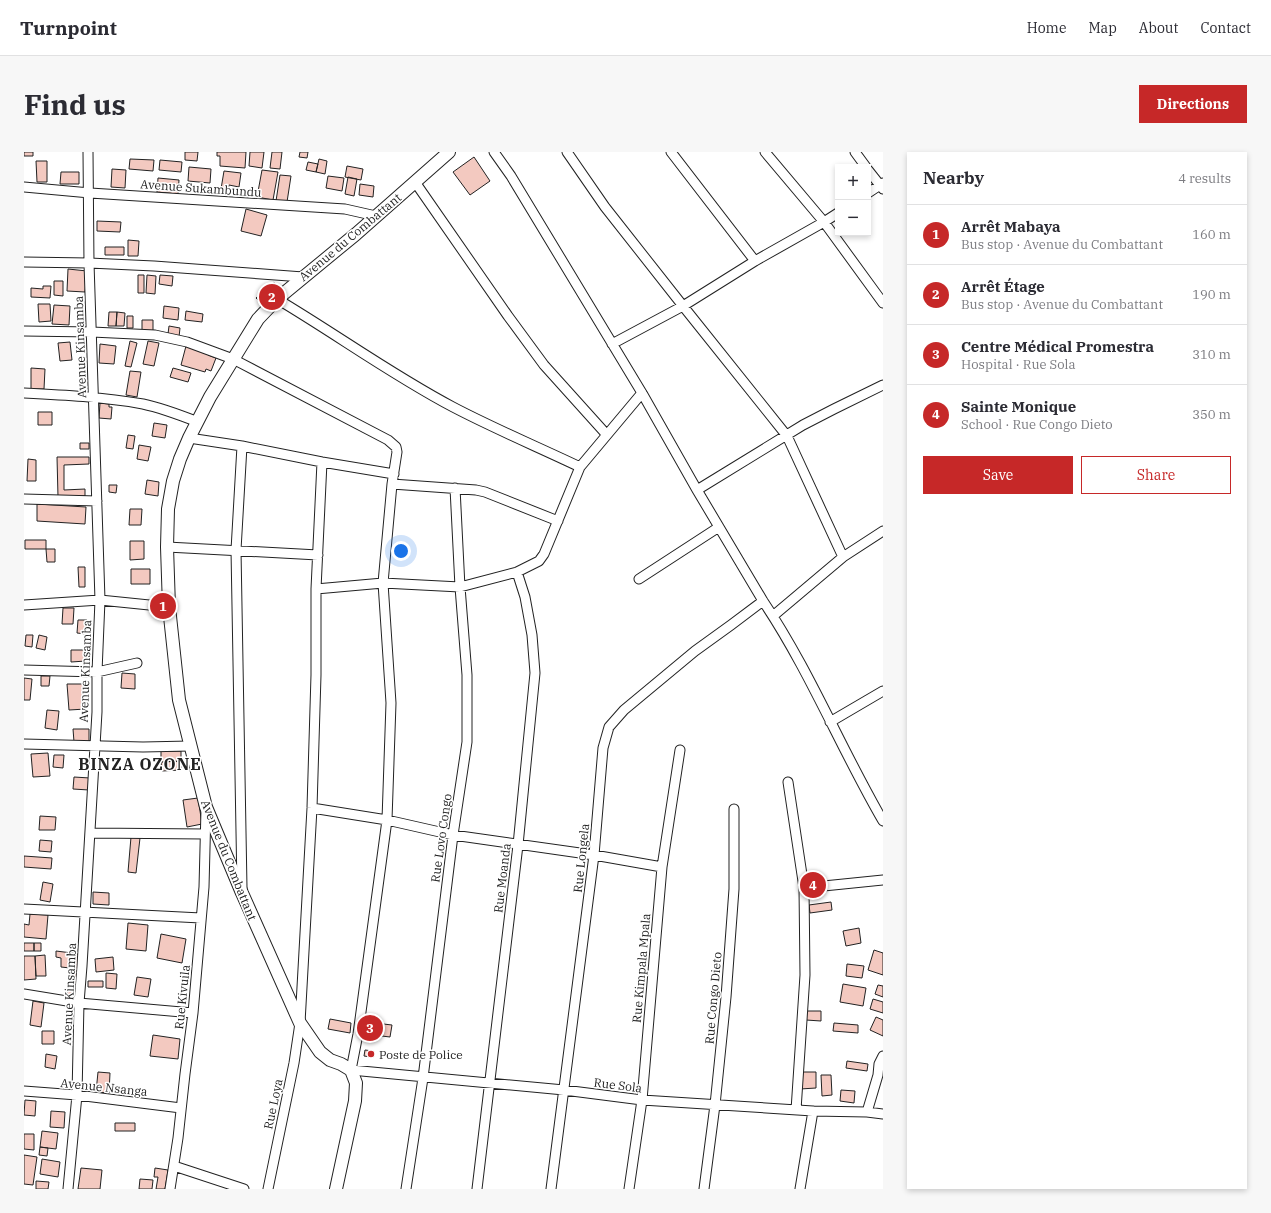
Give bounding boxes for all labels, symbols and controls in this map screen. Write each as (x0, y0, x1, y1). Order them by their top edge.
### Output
text: Turnpoint (20, 16, 117, 40)
text: Home (1027, 19, 1066, 37)
text: Map (1088, 19, 1117, 37)
text: About (1139, 19, 1178, 37)
text: Contact (1200, 19, 1251, 37)
button: Directions (1139, 85, 1247, 123)
text: Find us (24, 86, 126, 123)
map controls (835, 164, 871, 236)
button: + (835, 164, 871, 200)
text: Nearby (923, 167, 984, 189)
text: 4 results (1178, 170, 1231, 187)
street label: Avenue Sukambundu (140, 176, 263, 200)
street label: Avenue du Combattant (296, 190, 404, 284)
button: − (835, 200, 871, 236)
text: Arrêt Mabaya (961, 217, 1061, 236)
text: 1 (932, 226, 940, 243)
text: 160 m (1192, 226, 1231, 243)
text: Bus stop · Avenue du Combattant (961, 236, 1163, 253)
text: Arrêt Étage (961, 277, 1045, 296)
pin: 2 (259, 282, 285, 312)
text: 2 (932, 286, 940, 303)
text: 190 m (1192, 286, 1231, 303)
street label: Avenue Kinsamba (71, 295, 89, 399)
text: Bus stop · Avenue du Combattant (961, 296, 1163, 313)
text: Centre Médical Promestra (961, 337, 1154, 356)
text: 3 (932, 346, 940, 363)
text: 310 m (1192, 346, 1231, 363)
text: Hospital · Rue Sola (961, 356, 1075, 373)
text: Sainte Monique (961, 397, 1076, 416)
text: 4 (932, 406, 940, 423)
text: 350 m (1192, 406, 1231, 423)
text: School · Rue Congo Dieto (961, 416, 1113, 433)
button: Save (923, 456, 1073, 494)
button: Share (1081, 456, 1231, 494)
your location (391, 541, 411, 561)
pin: 1 (150, 591, 176, 621)
street label: Avenue Kinsamba (76, 619, 94, 723)
district label: BINZA OZONE (78, 754, 202, 774)
street label: Rue Lovo Congo (427, 792, 455, 883)
street label: Avenue du Combattant (198, 797, 260, 923)
street label: Rue Longela (570, 822, 592, 893)
street label: Rue Moanda (490, 842, 514, 914)
pin: 4 (800, 870, 826, 900)
street label: Rue Kimpala Mpala (629, 912, 653, 1023)
street label: Avenue Kinsamba (59, 942, 79, 1046)
street label: Rue Congo Dieto (701, 951, 725, 1045)
street label: Rue Kivuila (171, 964, 193, 1030)
pin: 3 (357, 1013, 383, 1043)
place label: Poste de Police (379, 1047, 463, 1062)
marker: Poste de Police (366, 1049, 376, 1059)
street label: Avenue Nsanga (60, 1075, 149, 1099)
street label: Rue Sola (593, 1075, 643, 1095)
street label: Rue Loya (260, 1077, 286, 1131)

